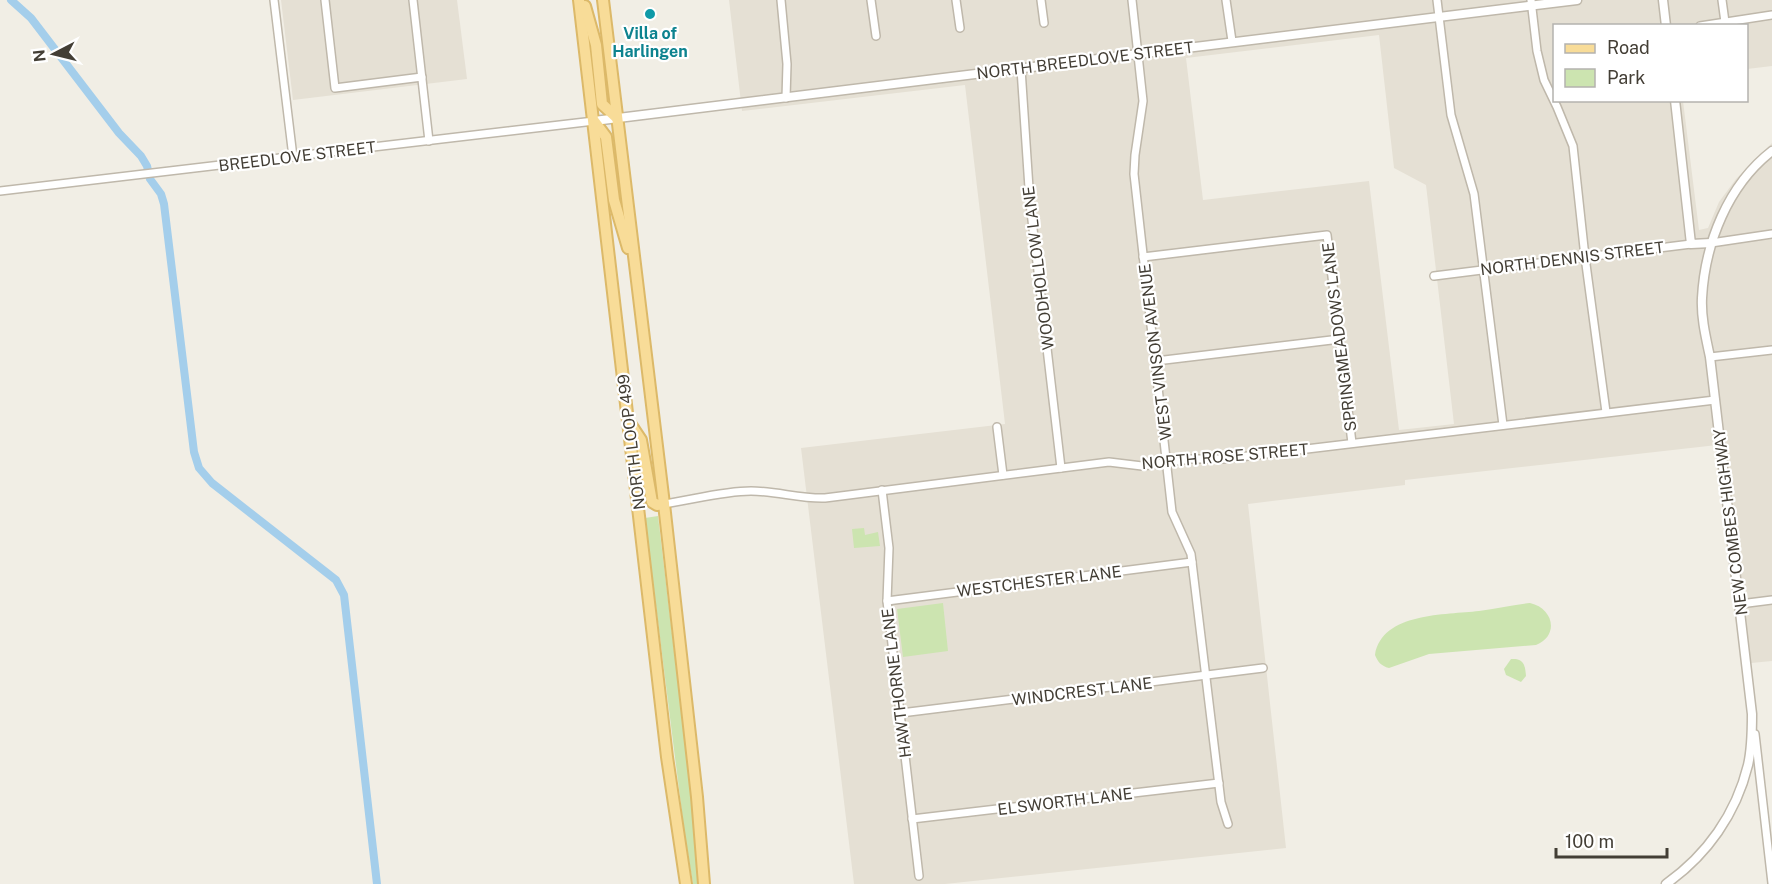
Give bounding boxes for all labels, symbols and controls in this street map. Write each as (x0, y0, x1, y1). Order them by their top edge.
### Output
marker: Villa of Harlingen (643, 7, 657, 21)
north arrow (24, 24, 84, 84)
place label: Villa of Harlingen (612, 24, 688, 61)
legend (1553, 24, 1748, 102)
text: Road (1607, 37, 1650, 58)
street label: NORTH BREEDLOVE STREET (975, 38, 1195, 83)
text: N (29, 48, 50, 63)
text: Park (1607, 67, 1645, 88)
street label: BREEDLOVE STREET (217, 137, 377, 176)
street label: WOODHOLLOW LANE (1019, 185, 1058, 351)
street label: NORTH DENNIS STREET (1479, 238, 1666, 279)
street label: SPRINGMEADOWS LANE (1318, 241, 1361, 433)
street label: WEST VINSON AVENUE (1135, 263, 1176, 441)
street label: NORTH LOOP 499 (614, 373, 649, 511)
street label: NEW COMBES HIGHWAY (1710, 427, 1751, 616)
street label: NORTH ROSE STREET (1141, 440, 1310, 473)
street label: WESTCHESTER LANE (956, 562, 1123, 601)
street label: HAWTHORNE LANE (878, 607, 915, 759)
street label: WINDCREST LANE (1011, 673, 1153, 710)
street label: ELSWORTH LANE (997, 784, 1134, 819)
scale bar (1556, 821, 1667, 859)
text: 100 m (1565, 831, 1614, 852)

